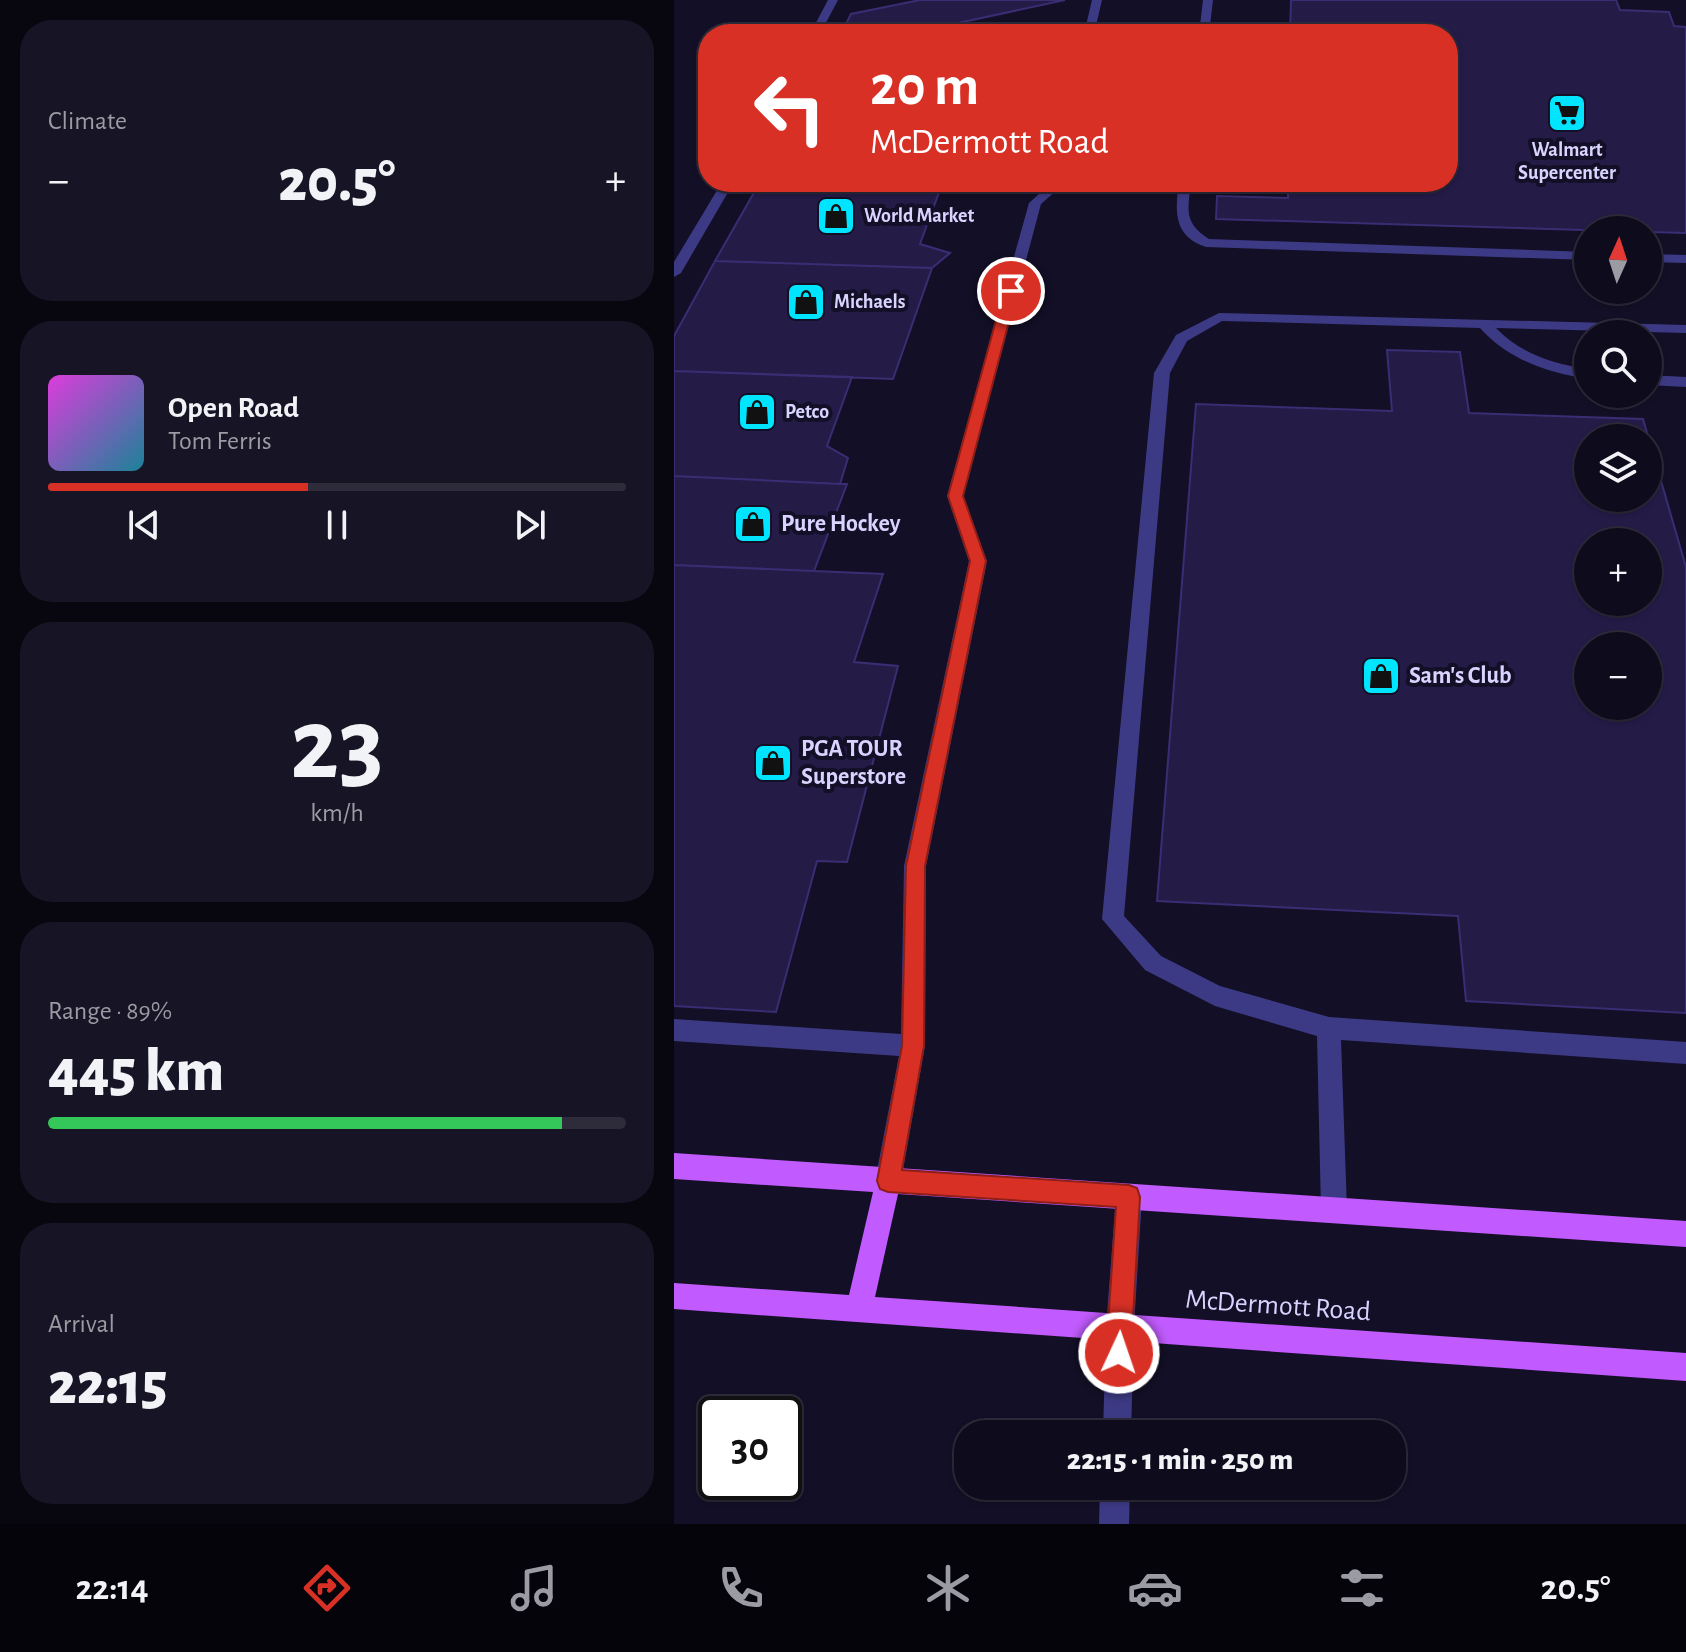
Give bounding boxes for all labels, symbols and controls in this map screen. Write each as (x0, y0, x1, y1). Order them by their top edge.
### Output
icon: left (738, 56, 842, 160)
text: 20 m (870, 59, 979, 115)
supermarket icon: Walmart Supercenter (1546, 92, 1588, 134)
text: Climate (48, 108, 127, 134)
text: McDermott Road (870, 124, 1109, 160)
place label: Walmart Supercenter (1518, 140, 1616, 183)
text: 20.5° (278, 152, 396, 212)
text: − (48, 159, 69, 203)
text: + (605, 159, 626, 203)
shop icon: World Market (815, 195, 857, 237)
place label: World Market (864, 206, 974, 226)
north arrow (1574, 216, 1662, 304)
map controls (1574, 216, 1662, 720)
pin (977, 257, 1045, 325)
icon: arrive (989, 269, 1033, 313)
shop icon: Michaels (785, 281, 827, 323)
place label: Michaels (834, 292, 906, 312)
button: search (1574, 320, 1662, 408)
shop icon: Petco (736, 391, 778, 433)
text: Open Road (168, 393, 299, 423)
place label: Petco (785, 402, 829, 422)
button: layers (1574, 424, 1662, 512)
text: Tom Ferris (168, 428, 272, 454)
icon: previous (122, 503, 166, 547)
icon: pause (315, 503, 359, 547)
icon: next (508, 503, 552, 547)
shop icon: Pure Hockey (732, 503, 774, 545)
place label: Pure Hockey (781, 512, 901, 536)
button: + (1574, 528, 1662, 616)
button: − (1574, 632, 1662, 720)
shop icon: Sam's Club (1360, 655, 1402, 697)
place label: Sam's Club (1409, 664, 1512, 688)
text: 23 (290, 694, 384, 798)
place label: PGA TOUR Superstore (801, 737, 906, 789)
shop icon: PGA TOUR Superstore (752, 742, 794, 784)
text: km/h (310, 800, 364, 826)
text: Range · 89% (48, 998, 172, 1024)
text: 445 km (48, 1042, 224, 1102)
street label: McDermott Road (1184, 1286, 1372, 1326)
text: Arrival (48, 1311, 115, 1337)
position arrow (1077, 1311, 1161, 1395)
text: 22:15 (48, 1355, 168, 1415)
speed limit sign: 30 (698, 1396, 802, 1500)
text: 22:15 · 1 min · 250 m (1067, 1445, 1293, 1475)
icon: directions (299, 1560, 355, 1616)
icon: music (506, 1560, 562, 1616)
icon: phone (713, 1560, 769, 1616)
icon: climate (920, 1560, 976, 1616)
icon: car (1127, 1560, 1183, 1616)
icon: filters (1334, 1560, 1390, 1616)
text: 22:14 (75, 1570, 149, 1606)
text: 20.5° (1540, 1570, 1611, 1606)

